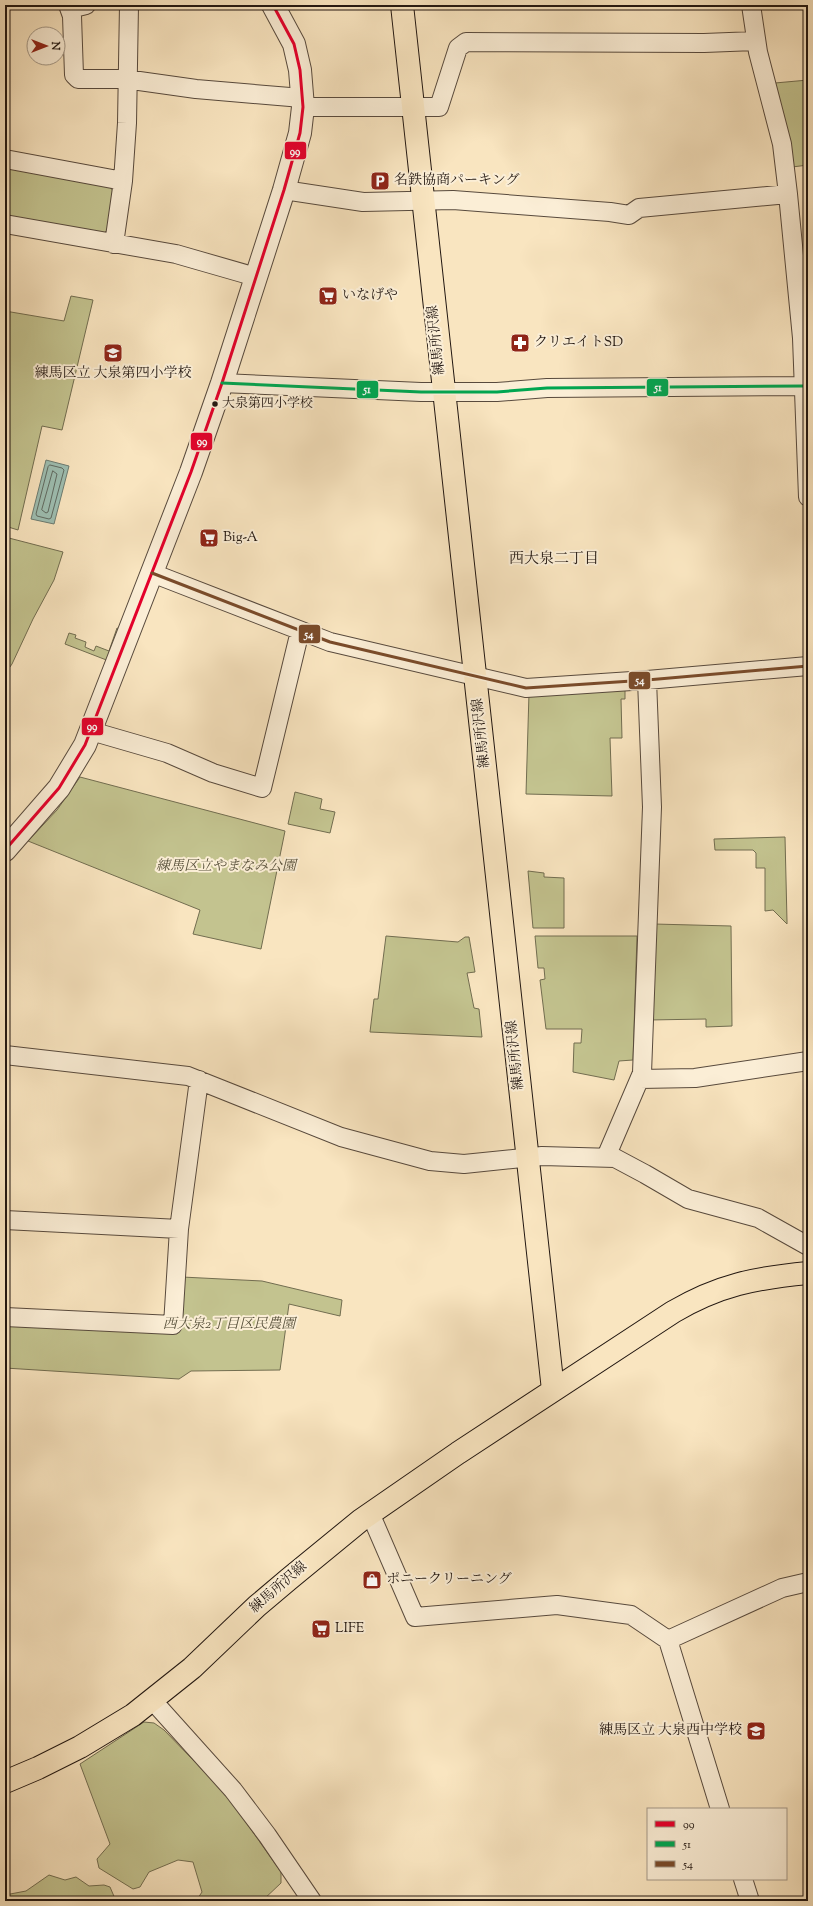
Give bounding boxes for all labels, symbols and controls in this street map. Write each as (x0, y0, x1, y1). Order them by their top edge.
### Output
north arrow (26, 26, 66, 66)
text: N (47, 41, 63, 51)
line badge: 99 (284, 141, 307, 160)
text: 99 (290, 144, 301, 160)
parking icon: 名鉄協商パーキング (369, 170, 391, 192)
place label: 名鉄協商パーキング (394, 171, 520, 191)
supermarket icon: いなげや (317, 285, 339, 307)
place label: いなげや (342, 286, 398, 306)
street label: 練馬所沢線 (423, 304, 451, 376)
pharmacy icon: クリエイトSD (509, 332, 531, 354)
place label: クリエイトSD (534, 333, 623, 353)
school or university icon: 練馬区立 大泉第四小学校 (102, 342, 124, 364)
place label: 練馬区立 大泉第四小学校 (35, 364, 191, 384)
line badge: 51 (646, 378, 669, 397)
line badge: 51 (356, 380, 379, 399)
text: 51 (653, 380, 662, 396)
text: 51 (362, 382, 371, 398)
place label: 大泉第四小学校 (222, 395, 313, 413)
marker: 大泉第四小学校 (210, 399, 220, 409)
line badge: 99 (190, 432, 213, 451)
text: 99 (197, 434, 208, 450)
supermarket icon: Big-A (198, 527, 220, 549)
place label: Big-A (223, 528, 259, 548)
district label: 西大泉二丁目 (509, 549, 599, 570)
line badge: 54 (298, 624, 321, 644)
text: 54 (303, 627, 314, 643)
line badge: 54 (628, 671, 651, 690)
text: 54 (634, 673, 645, 689)
street label: 練馬所沢線 (468, 697, 496, 769)
line badge: 99 (81, 717, 104, 736)
text: 99 (87, 719, 98, 735)
park label: 練馬区立やまなみ公園 (156, 857, 298, 877)
street label: 練馬所沢線 (502, 1019, 530, 1091)
park label: 西大泉2丁目区民農園 (163, 1315, 297, 1335)
street label: 練馬所沢線 (246, 1557, 312, 1619)
shop icon: ポニークリーニング (361, 1569, 383, 1591)
place label: ポニークリーニング (386, 1570, 512, 1590)
supermarket icon: LIFE (310, 1618, 332, 1640)
place label: LIFE (335, 1619, 365, 1639)
school or university icon: 練馬区立 大泉西中学校 (745, 1720, 767, 1742)
place label: 練馬区立 大泉西中学校 (599, 1721, 742, 1741)
legend (647, 1808, 787, 1880)
text: 99 (683, 1816, 695, 1834)
text: 51 (682, 1836, 691, 1854)
text: 54 (682, 1856, 693, 1874)

